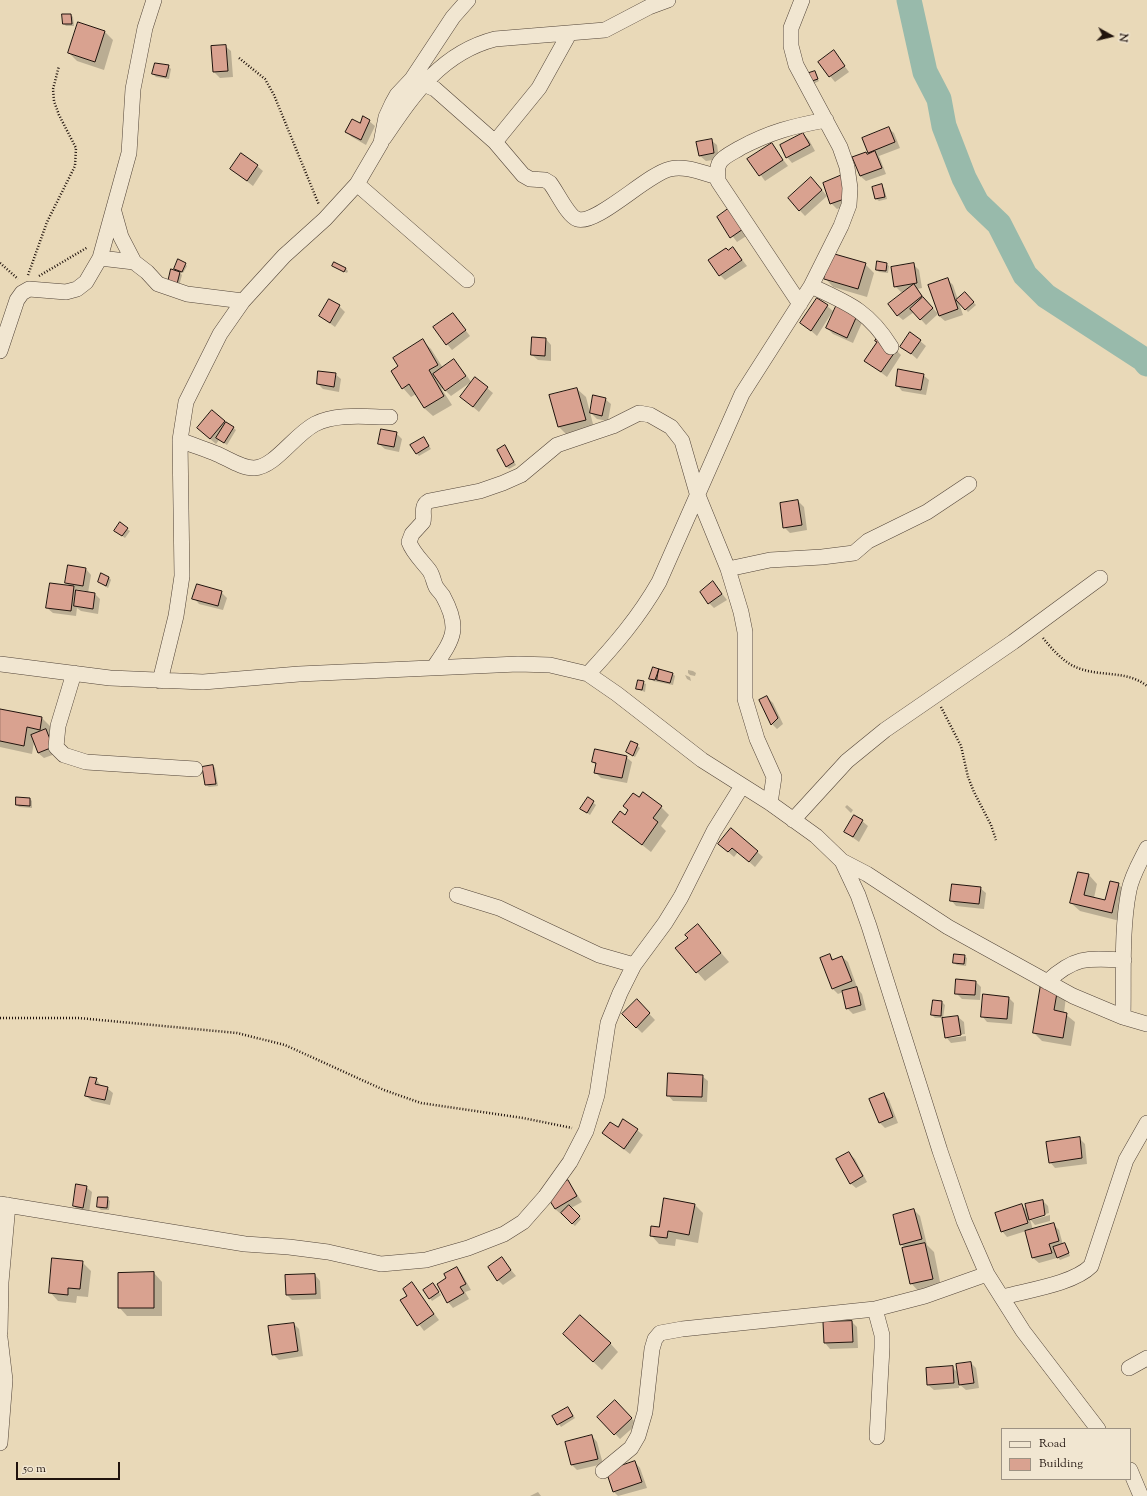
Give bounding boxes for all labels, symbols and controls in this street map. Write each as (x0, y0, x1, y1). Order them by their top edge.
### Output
north arrow (1091, 16, 1131, 56)
text: N (1114, 32, 1131, 43)
legend (1001, 1428, 1131, 1480)
text: Road (1039, 1435, 1066, 1453)
scale bar (18, 1454, 122, 1480)
text: Building (1039, 1455, 1083, 1473)
text: 50 m (23, 1460, 46, 1478)

